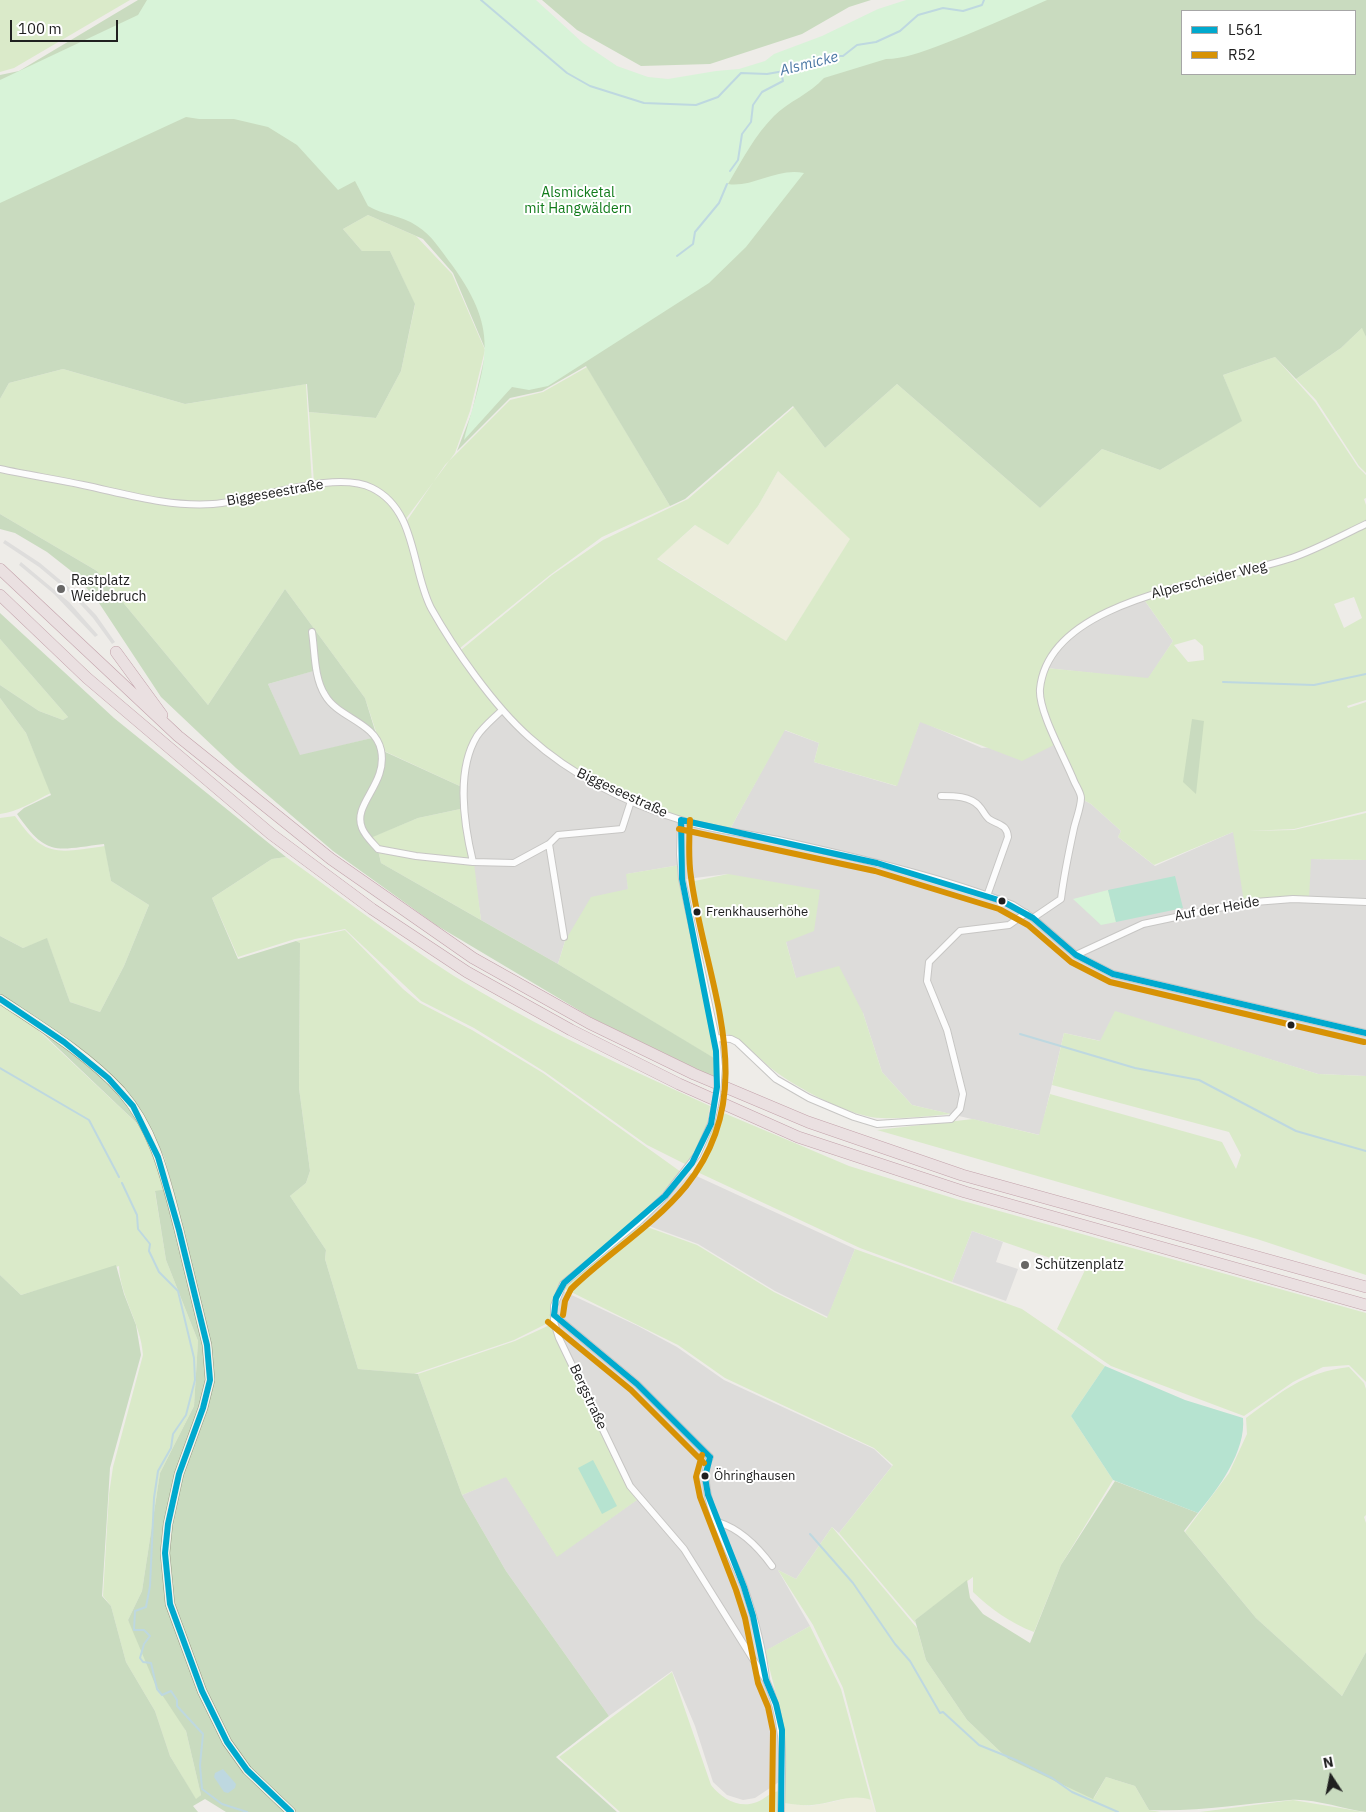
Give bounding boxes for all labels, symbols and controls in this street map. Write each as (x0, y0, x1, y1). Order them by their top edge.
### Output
scale bar (12, 10, 120, 42)
legend (1181, 10, 1356, 75)
text: 100 m (18, 19, 62, 38)
text: L561 (1228, 20, 1263, 39)
text: R52 (1228, 45, 1256, 64)
water label: Alsmicke (778, 48, 840, 80)
park label: Alsmicketal mit Hangwäldern (524, 185, 632, 218)
street label: Biggeseestraße (225, 476, 325, 510)
street label: Alperscheider Weg (1150, 558, 1268, 602)
place label: Rastplatz Weidebruch (71, 573, 146, 606)
marker: Rastplatz Weidebruch (55, 583, 67, 595)
street label: Biggeseestraße (574, 765, 670, 821)
street label: Auf der Heide (1173, 893, 1261, 925)
unlabelled marker (997, 896, 1007, 906)
place label: Frenkhauserhöhe (706, 904, 808, 920)
marker: Frenkhauserhöhe (692, 907, 702, 917)
unlabelled marker (1286, 1020, 1296, 1030)
place label: Schützenplatz (1035, 1257, 1124, 1273)
marker: Schützenplatz (1019, 1259, 1031, 1271)
street label: Bergstraße (566, 1362, 610, 1432)
place label: Öhringhausen (714, 1468, 795, 1484)
marker: Öhringhausen (700, 1471, 710, 1481)
north arrow (1306, 1752, 1356, 1802)
text: N (1321, 1752, 1335, 1772)

